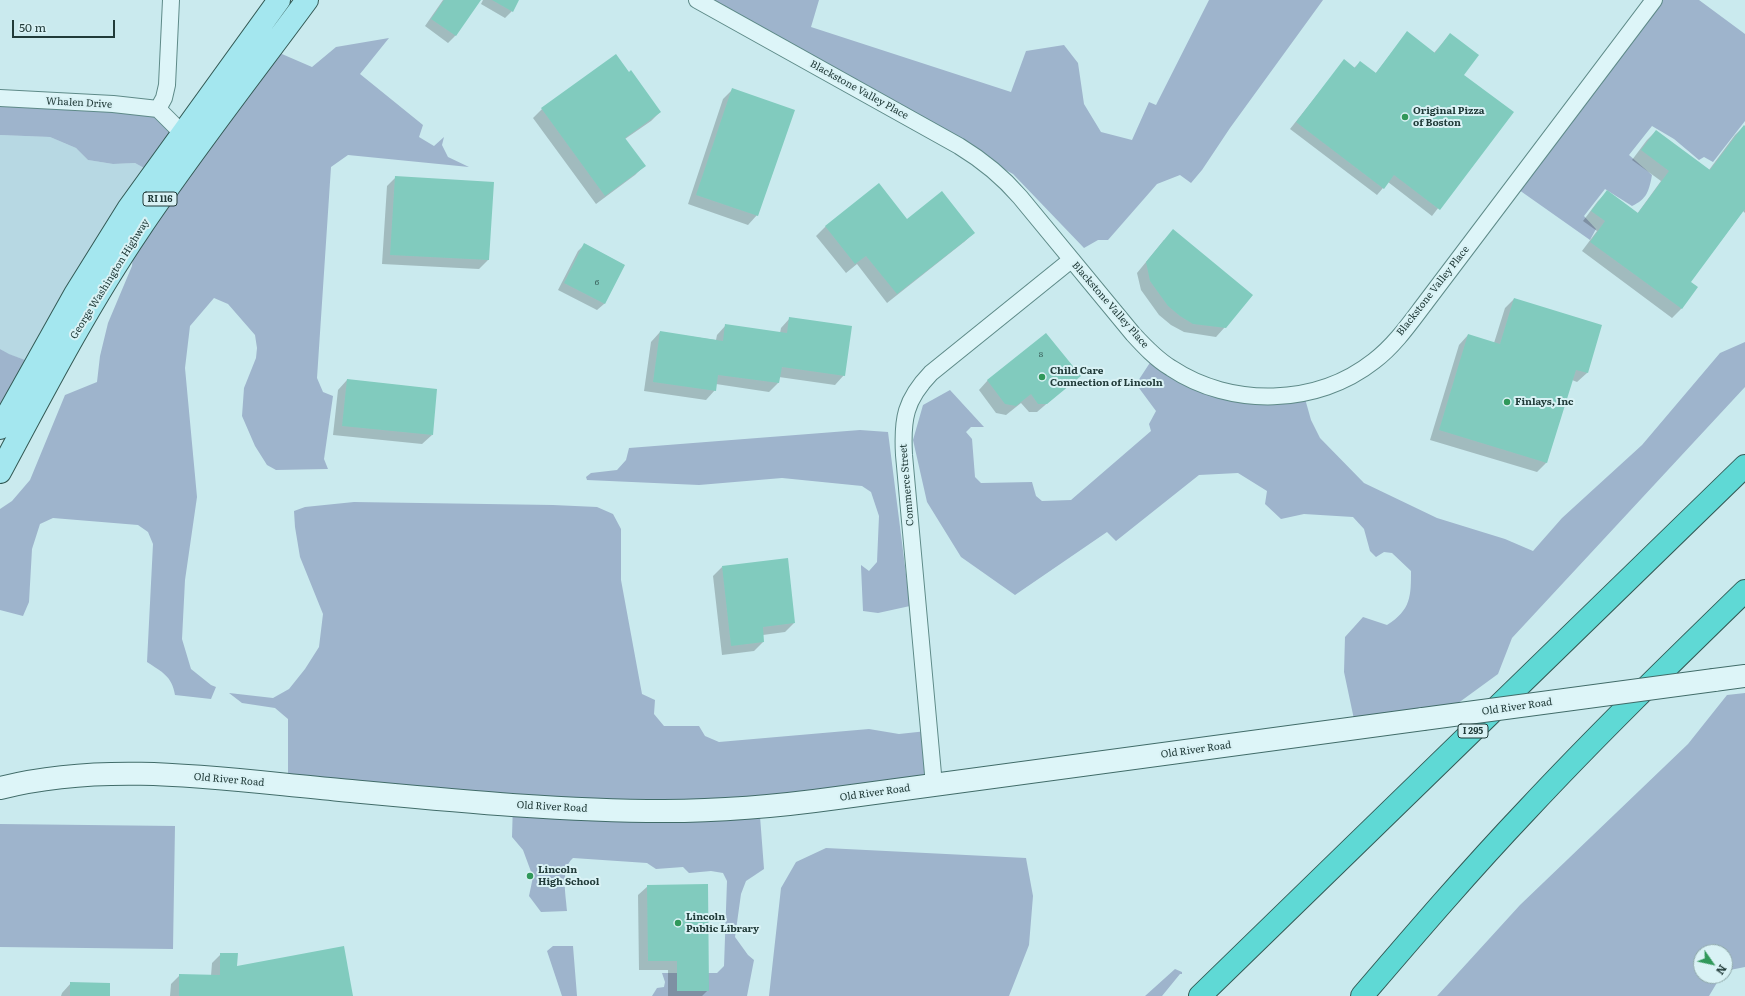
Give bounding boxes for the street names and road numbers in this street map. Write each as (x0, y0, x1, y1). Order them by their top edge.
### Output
street label: Blackstone Valley Place (808, 58, 910, 122)
street label: Whalen Drive (46, 95, 112, 111)
road number: RI 116 (143, 192, 177, 206)
street label: George Washington Highway (68, 217, 152, 341)
street label: Blackstone Valley Place (1394, 244, 1472, 338)
street label: Blackstone Valley Place (1069, 259, 1151, 351)
street label: Commerce Street (897, 443, 917, 527)
street label: Old River Road (1481, 696, 1553, 718)
road number: I 295 (1458, 724, 1488, 738)
street label: Old River Road (1160, 739, 1232, 761)
street label: Old River Road (193, 771, 265, 789)
street label: Old River Road (839, 782, 911, 804)
street label: Old River Road (516, 799, 588, 815)

